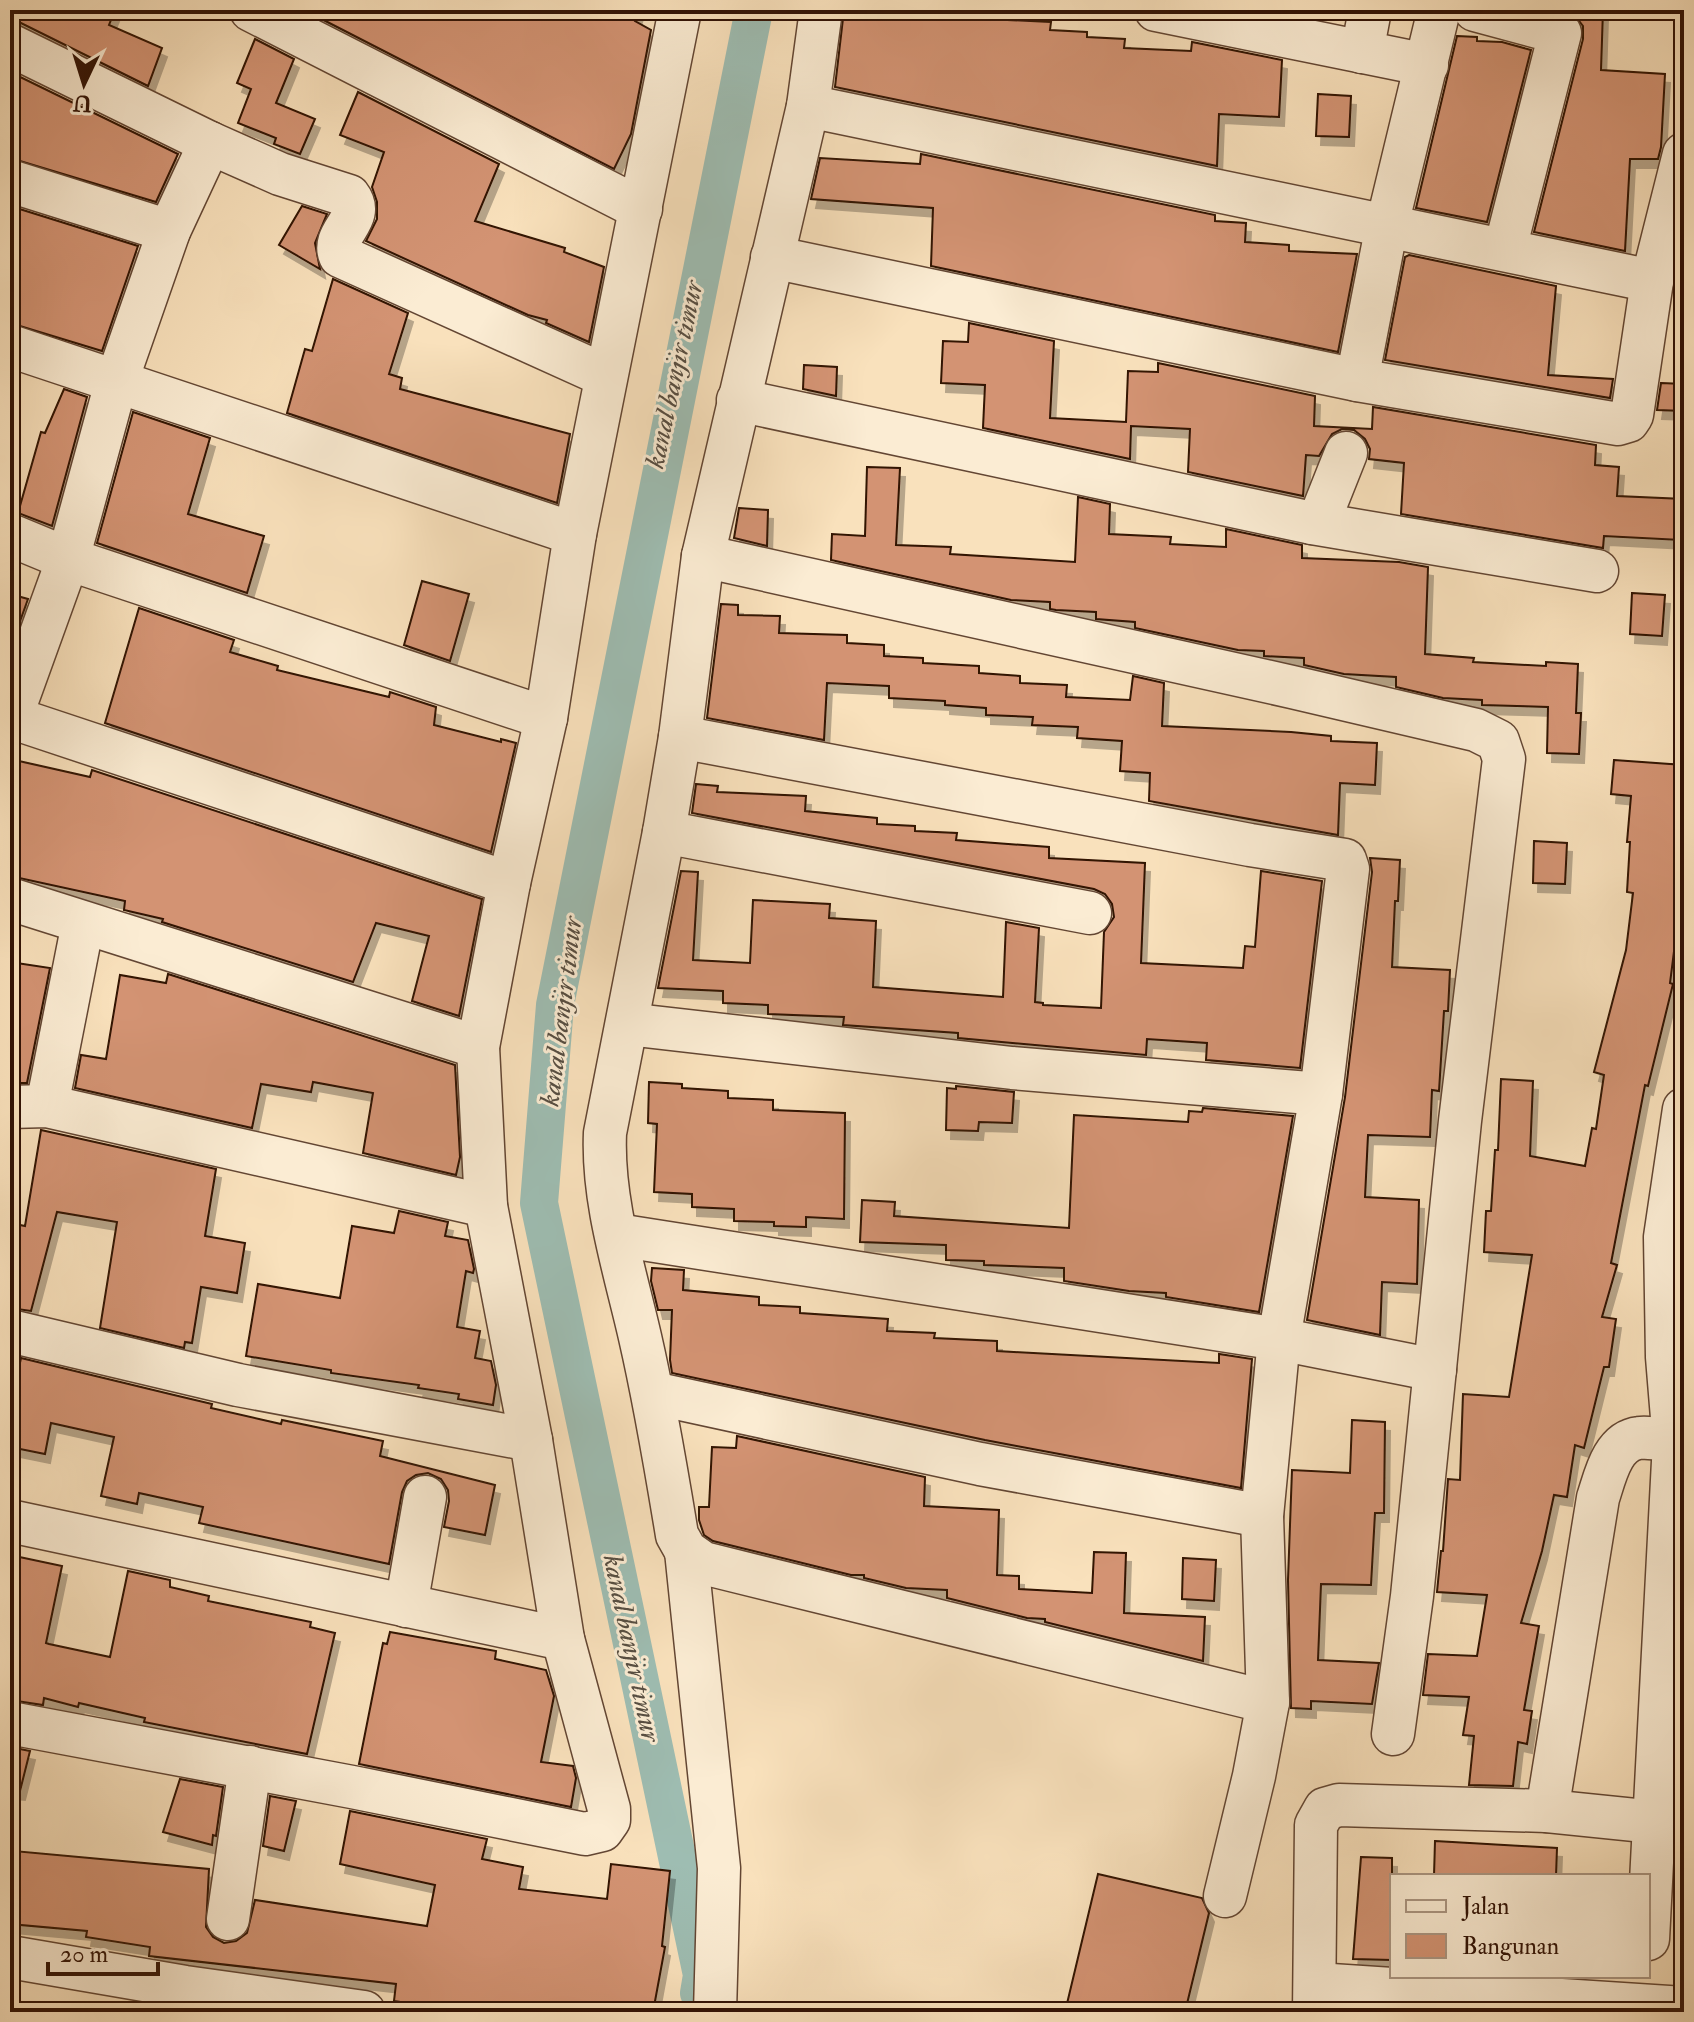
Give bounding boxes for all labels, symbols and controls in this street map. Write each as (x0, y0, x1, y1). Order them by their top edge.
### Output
north arrow (44, 44, 124, 124)
text: U (72, 88, 93, 118)
water label: kanal banjir timur (637, 276, 712, 472)
water label: kanal banjir timur (532, 913, 591, 1109)
water label: kanal banjir timur (594, 1551, 669, 1747)
legend (1390, 1874, 1650, 1978)
text: Jalan (1461, 1891, 1509, 1922)
scale bar (48, 1926, 158, 1976)
text: Bangunan (1462, 1931, 1559, 1962)
text: 20 m (60, 1939, 109, 1970)

